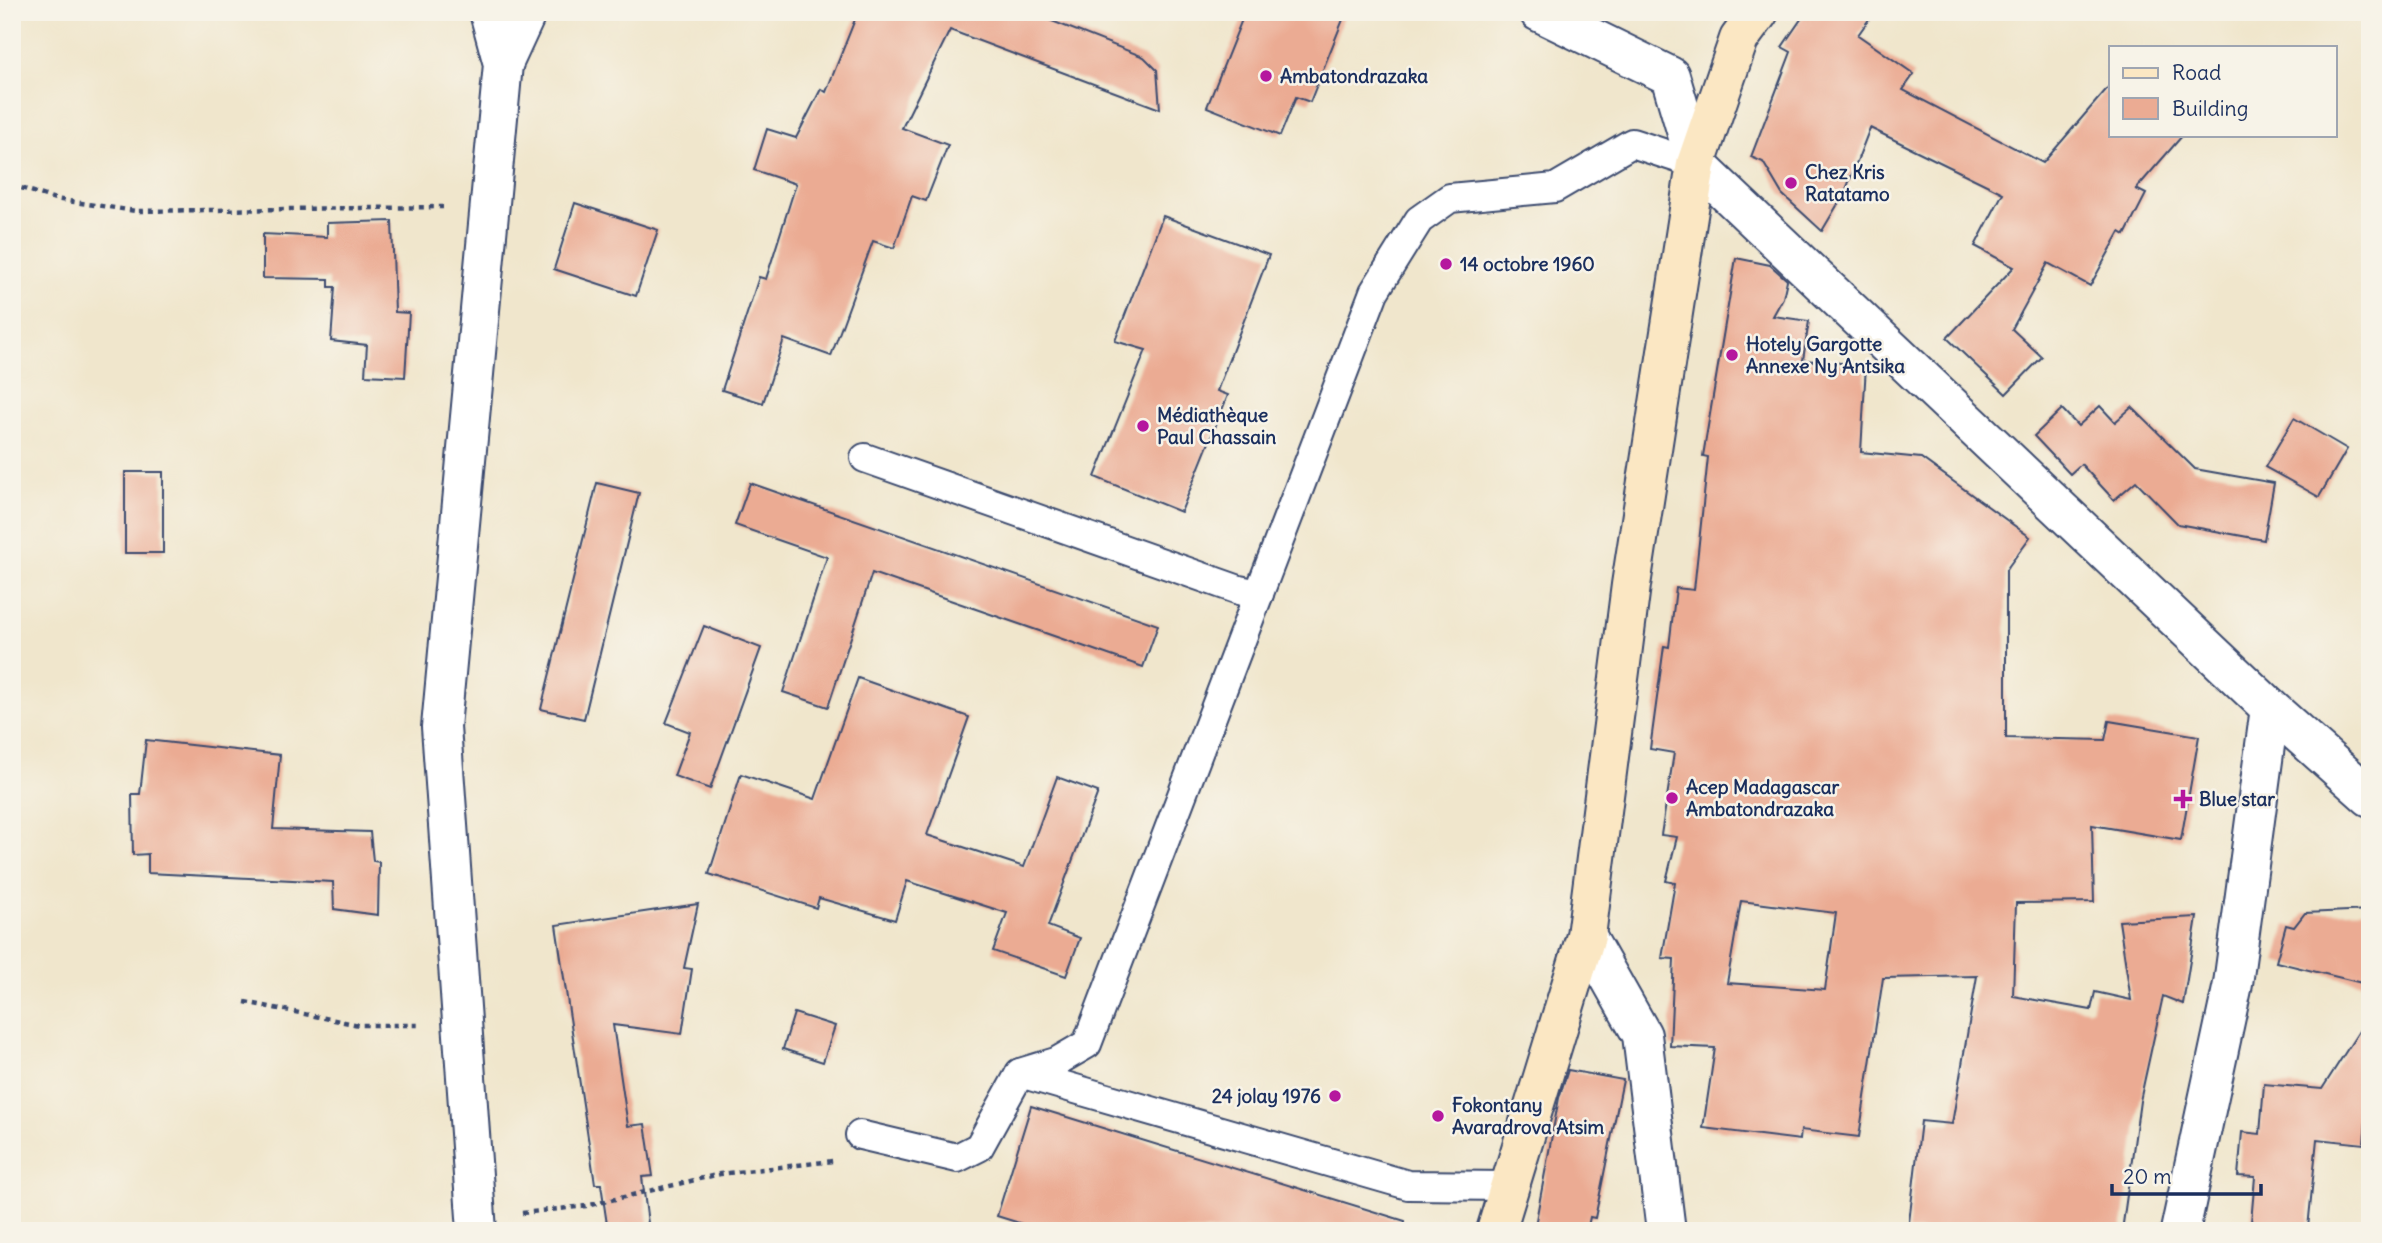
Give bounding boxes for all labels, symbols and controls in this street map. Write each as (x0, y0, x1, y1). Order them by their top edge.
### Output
legend (2109, 46, 2336, 136)
text: Road (2172, 59, 2221, 86)
place label: Ambatondrazaka (1280, 64, 1428, 88)
marker: Ambatondrazaka (1258, 68, 1274, 84)
text: Building (2172, 95, 2248, 122)
place label: Chez Kris Ratatamo (1805, 160, 1890, 206)
marker: Chez Kris Ratatamo (1783, 175, 1799, 191)
place label: 14 octobre 1960 (1460, 252, 1595, 276)
marker: 14 octobre 1960 (1438, 256, 1454, 272)
place label: Hotely Gargotte Annexe Ny Antsika (1746, 332, 1905, 378)
marker: Hotely Gargotte Annexe Ny Antsika (1724, 347, 1740, 363)
place label: Médiathèque Paul Chassain (1157, 403, 1276, 449)
marker: Médiathèque Paul Chassain (1135, 418, 1151, 434)
place label: Acep Madagascar Ambatondrazaka (1686, 775, 1840, 821)
place label: Blue star (2199, 787, 2275, 811)
marker: Blue star (2173, 789, 2193, 809)
marker: Acep Madagascar Ambatondrazaka (1664, 790, 1680, 806)
place label: 24 jolay 1976 (1212, 1084, 1321, 1108)
marker: 24 jolay 1976 (1327, 1088, 1343, 1104)
place label: Fokontany Avaradrova Atsim (1452, 1093, 1605, 1139)
marker: Fokontany Avaradrova Atsim (1430, 1108, 1446, 1124)
scale bar (2112, 1152, 2261, 1196)
text: 20 m (2123, 1163, 2172, 1190)

